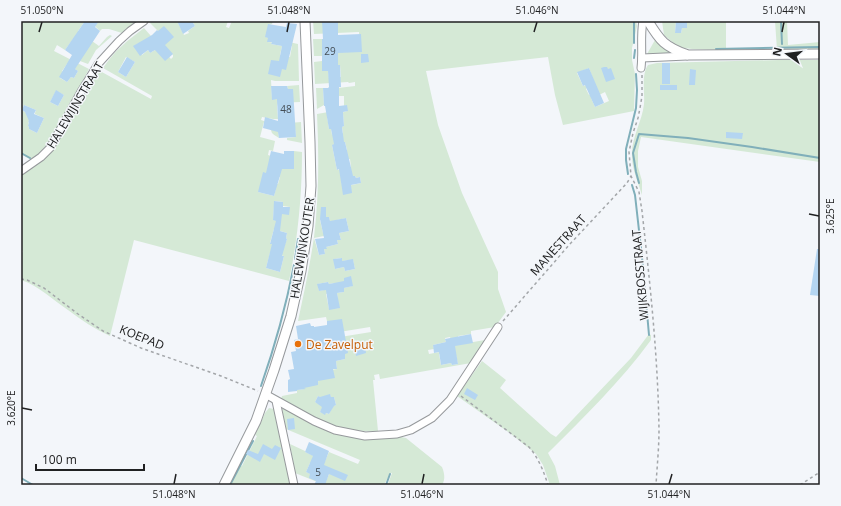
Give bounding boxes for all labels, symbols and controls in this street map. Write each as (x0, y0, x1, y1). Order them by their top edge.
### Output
text: 51.050°N (20, 3, 64, 17)
text: 51.048°N (267, 3, 311, 17)
text: 51.046°N (515, 3, 559, 17)
text: 51.044°N (762, 3, 806, 17)
north arrow (767, 34, 807, 74)
house number: 29 (324, 44, 336, 58)
text: N (768, 45, 785, 58)
street label: HALEWIJNSTRAAT (42, 58, 108, 152)
house number: 48 (280, 102, 292, 116)
street label: HALEWIJNKOUTER (286, 196, 318, 300)
text: 3.625°E (823, 198, 837, 234)
street label: MANESTRAAT (526, 211, 590, 279)
street label: WIJKBOSSTRAAT (628, 229, 652, 321)
street label: KOEPAD (117, 320, 167, 354)
place label: De Zavelput (306, 336, 373, 353)
marker: De Zavelput (293, 339, 303, 349)
text: 3.620°E (4, 390, 18, 426)
scale bar (36, 446, 144, 472)
text: 100 m (42, 451, 77, 468)
house number: 5 (315, 465, 321, 479)
text: 51.048°N (152, 487, 196, 501)
text: 51.046°N (400, 487, 444, 501)
text: 51.044°N (647, 487, 691, 501)

